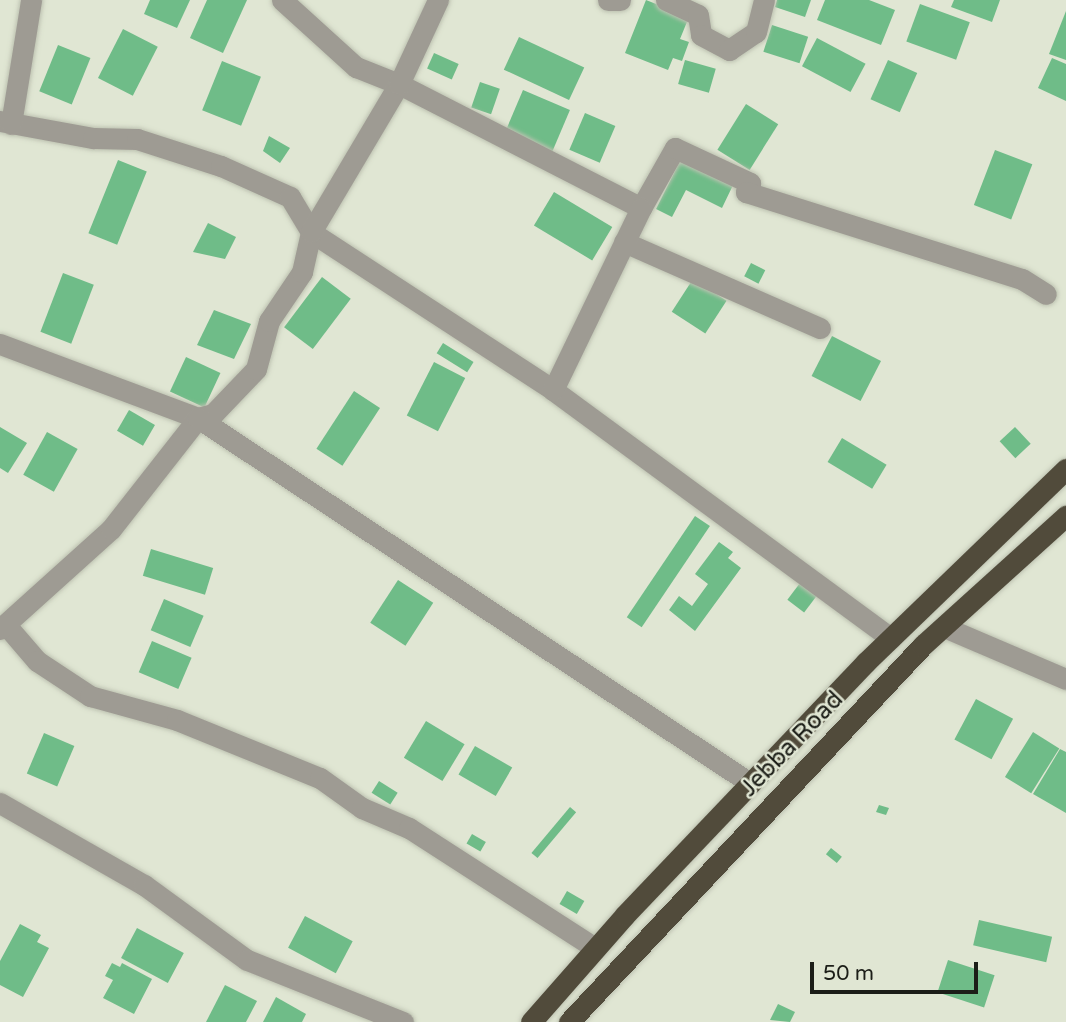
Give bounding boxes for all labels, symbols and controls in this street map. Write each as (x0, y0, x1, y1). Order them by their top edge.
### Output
street label: Jebba Road (735, 685, 849, 803)
scale bar (814, 948, 982, 992)
text: 50 m (823, 961, 874, 986)

